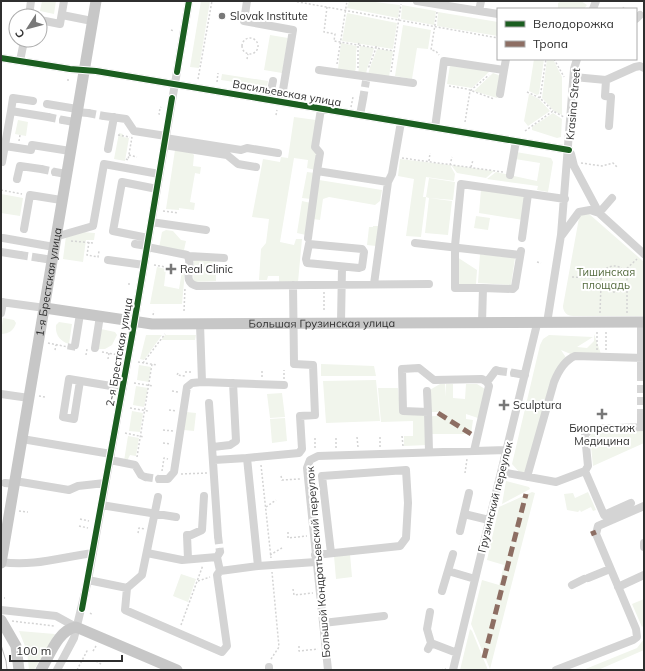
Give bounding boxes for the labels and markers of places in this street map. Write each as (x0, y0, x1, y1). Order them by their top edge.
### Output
place label: Slovak Institute (230, 9, 308, 23)
marker: Slovak Institute (217, 11, 227, 21)
place label: Real Clinic (180, 262, 233, 276)
marker: Real Clinic (165, 263, 177, 275)
place label: Sculptura (513, 398, 562, 412)
marker: Sculptura (498, 399, 510, 411)
marker: Биопрестиж Медицина (596, 408, 608, 420)
place label: Биопрестиж Медицина (569, 421, 635, 448)

